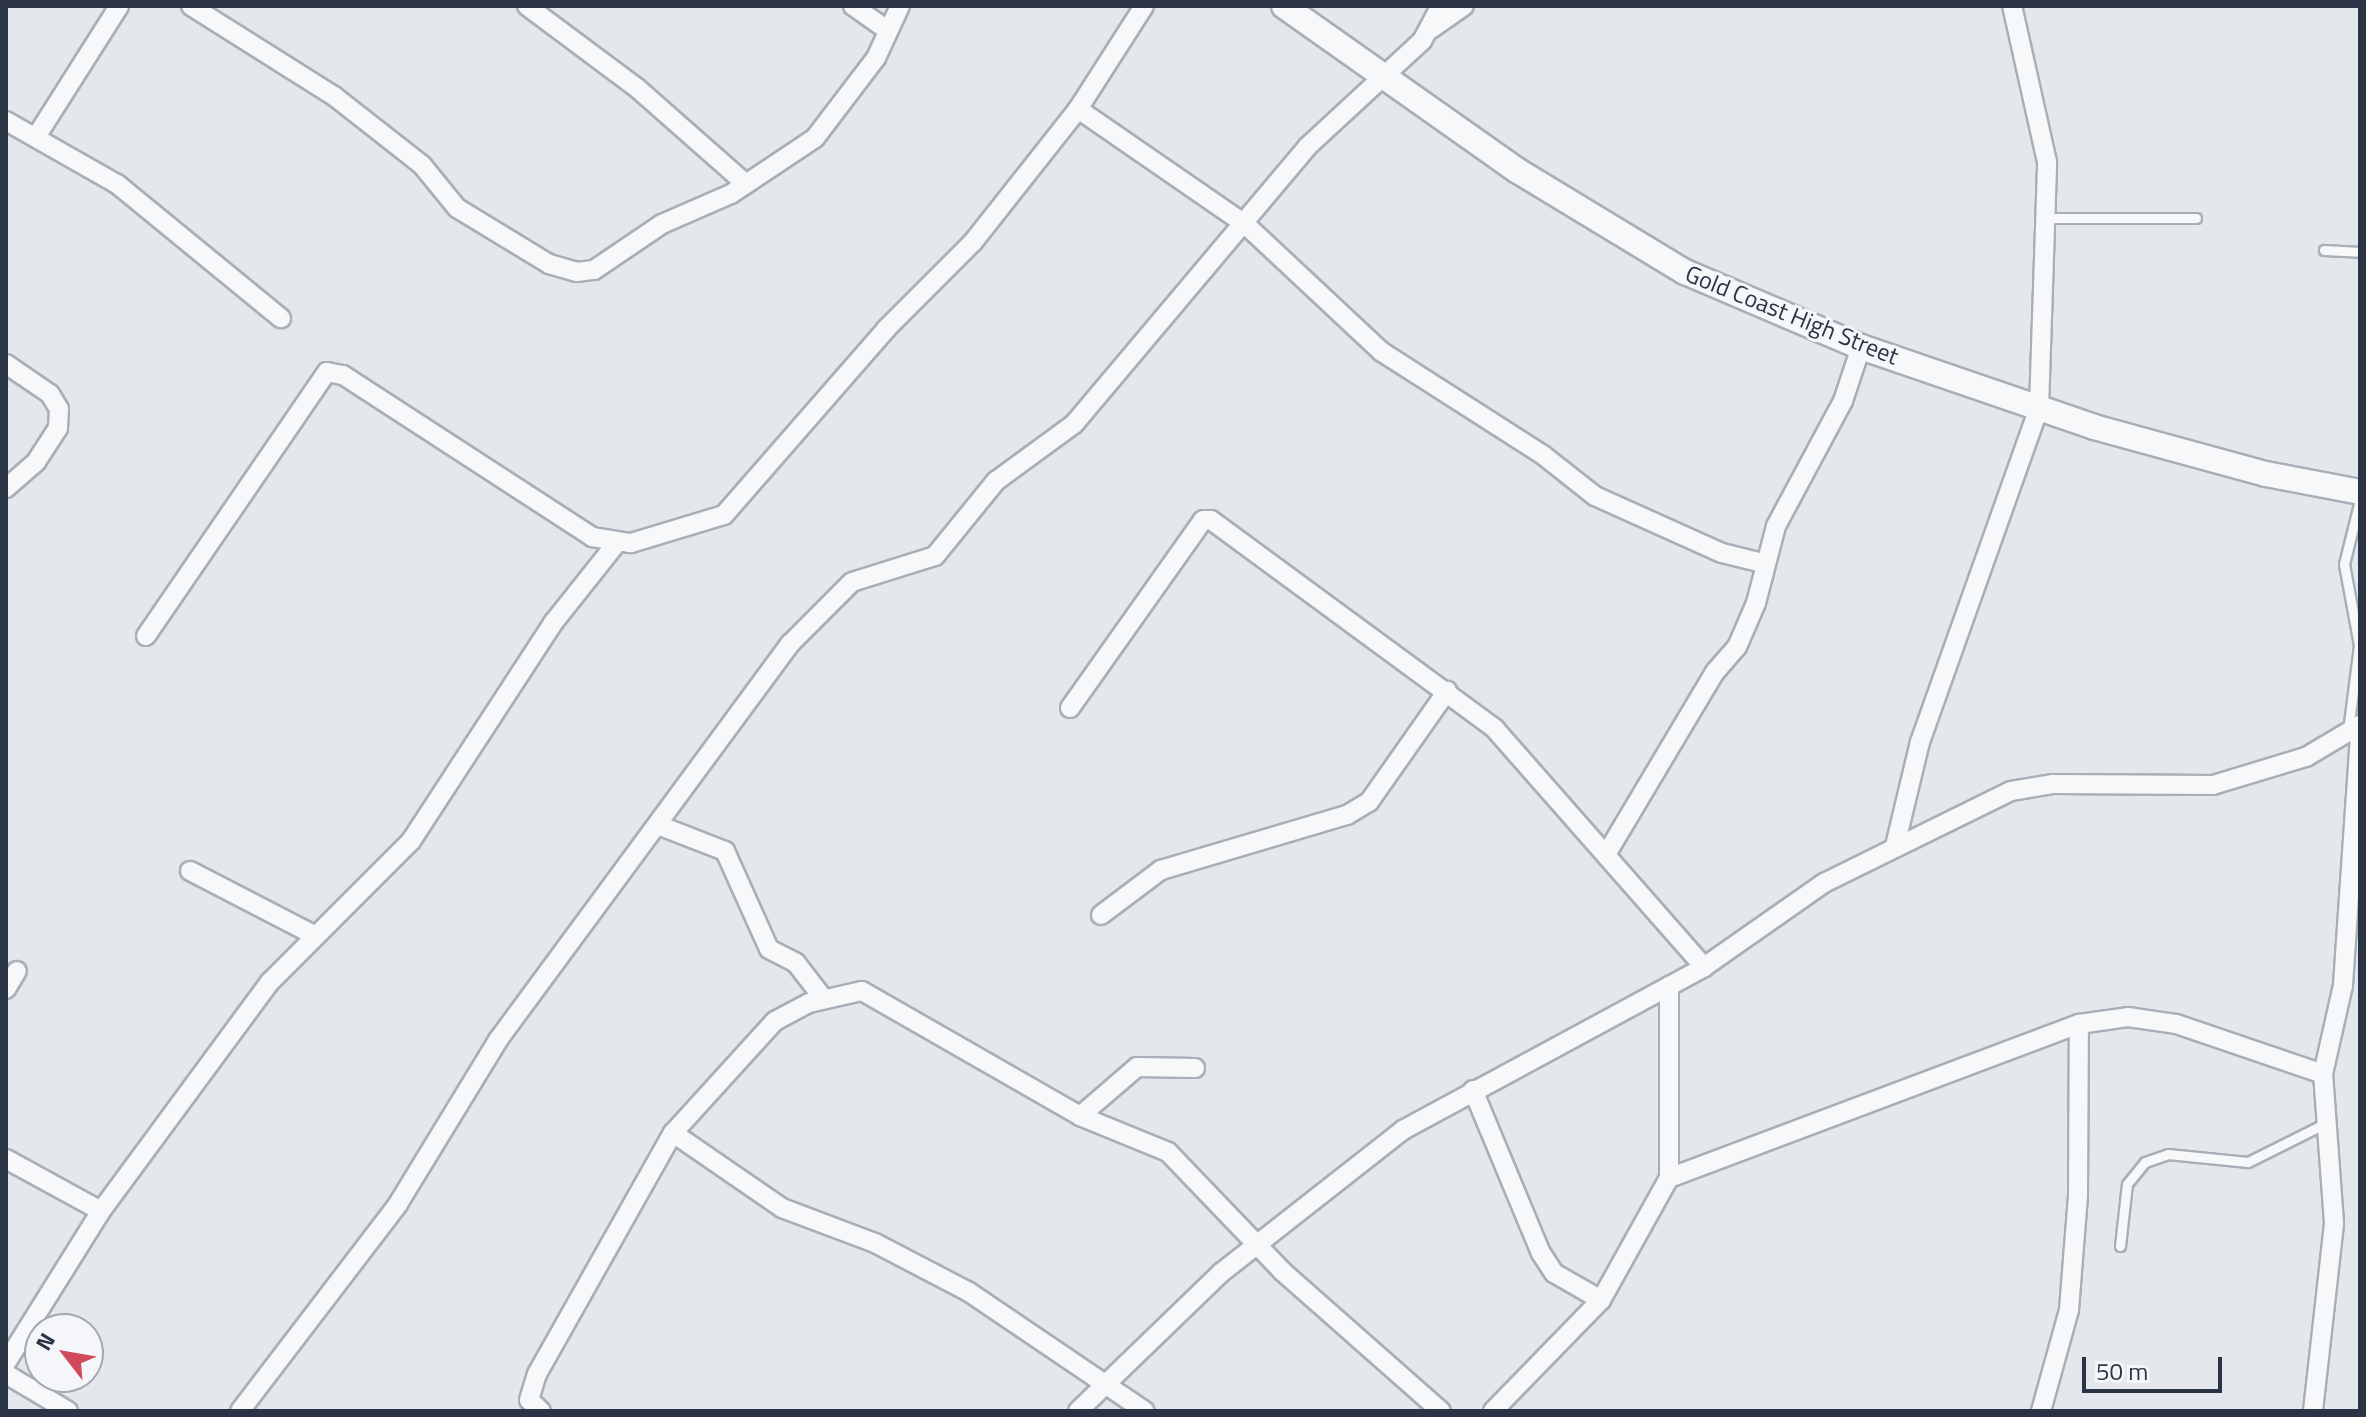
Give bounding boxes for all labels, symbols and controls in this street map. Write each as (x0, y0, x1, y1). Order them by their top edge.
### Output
street label: Gold Coast High Street (1681, 259, 1903, 371)
north arrow (24, 1313, 104, 1393)
text: N (27, 1326, 64, 1357)
scale bar (2086, 1341, 2226, 1391)
text: 50 m (2096, 1353, 2148, 1389)

